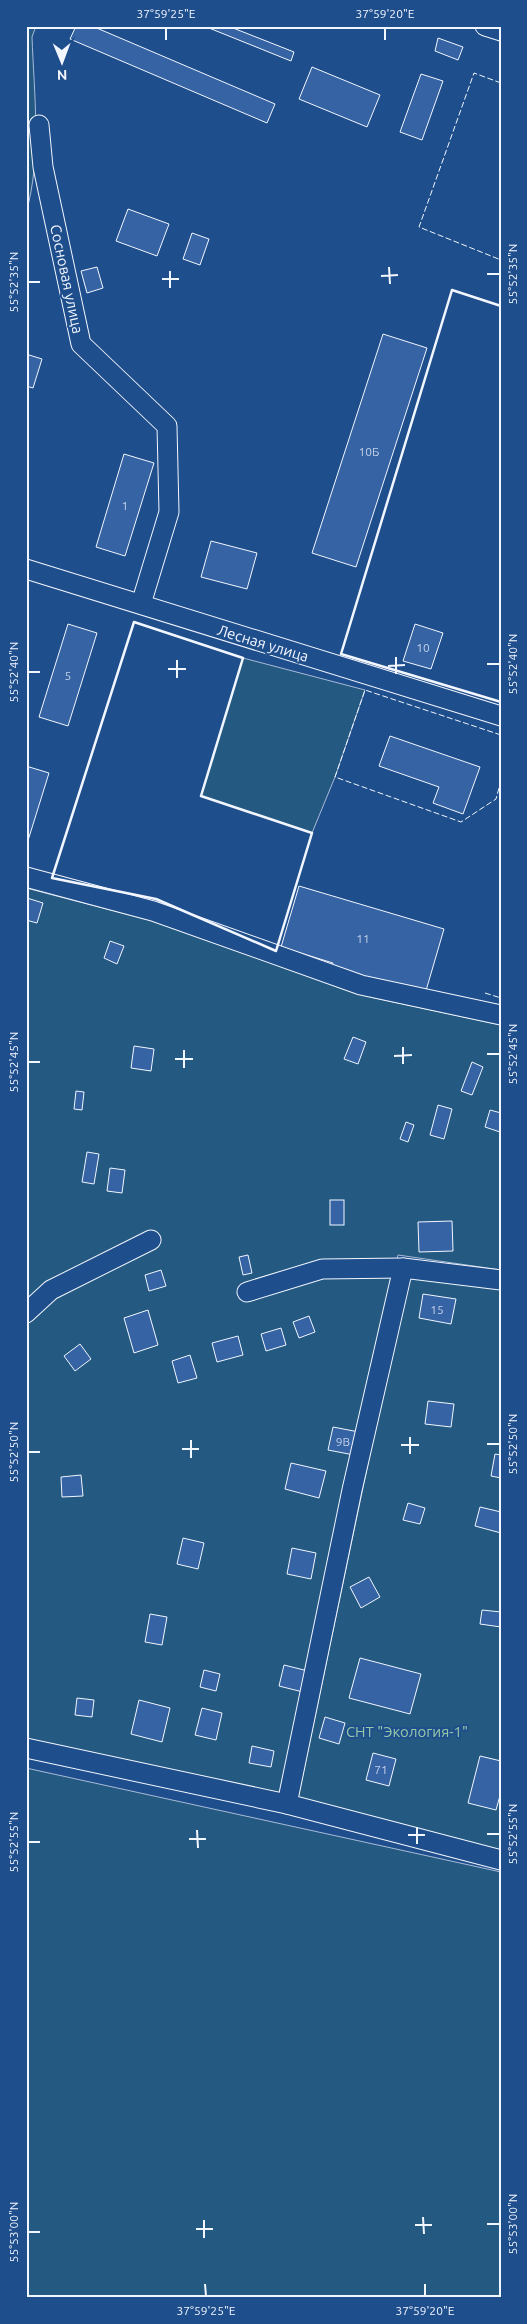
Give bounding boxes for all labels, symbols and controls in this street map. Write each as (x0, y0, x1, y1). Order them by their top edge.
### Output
text: 37°59'25"E (137, 7, 196, 20)
text: 37°59'20"E (356, 7, 415, 20)
north arrow (38, 38, 88, 88)
text: N (57, 67, 68, 83)
street label: Сосновая улица (47, 223, 87, 335)
text: 55°52'35"N (506, 244, 519, 304)
text: 55°52'35"N (7, 252, 20, 312)
house number: 10Б (359, 445, 379, 458)
house number: 1 (122, 499, 128, 512)
street label: Лесная улица (215, 621, 311, 665)
text: 55°52'40"N (506, 634, 519, 694)
house number: 10 (416, 641, 430, 654)
text: 55°52'40"N (7, 642, 20, 702)
house number: 5 (65, 669, 71, 682)
house number: 11 (356, 932, 370, 945)
text: 55°52'45"N (506, 1024, 519, 1084)
text: 55°52'45"N (7, 1032, 20, 1092)
house number: 15 (430, 1303, 444, 1316)
text: 55°52'50"N (506, 1414, 519, 1474)
text: 55°52'50"N (7, 1422, 20, 1482)
house number: 9В (336, 1435, 350, 1448)
park label: СНТ "Экология-1" (346, 1723, 468, 1740)
house number: 71 (374, 1763, 388, 1776)
text: 55°52'55"N (506, 1804, 519, 1864)
text: 55°52'55"N (7, 1812, 20, 1872)
text: 55°53'00"N (506, 2194, 519, 2254)
text: 55°53'00"N (7, 2202, 20, 2262)
text: 37°59'25"E (177, 2304, 236, 2317)
text: 37°59'20"E (396, 2304, 455, 2317)

